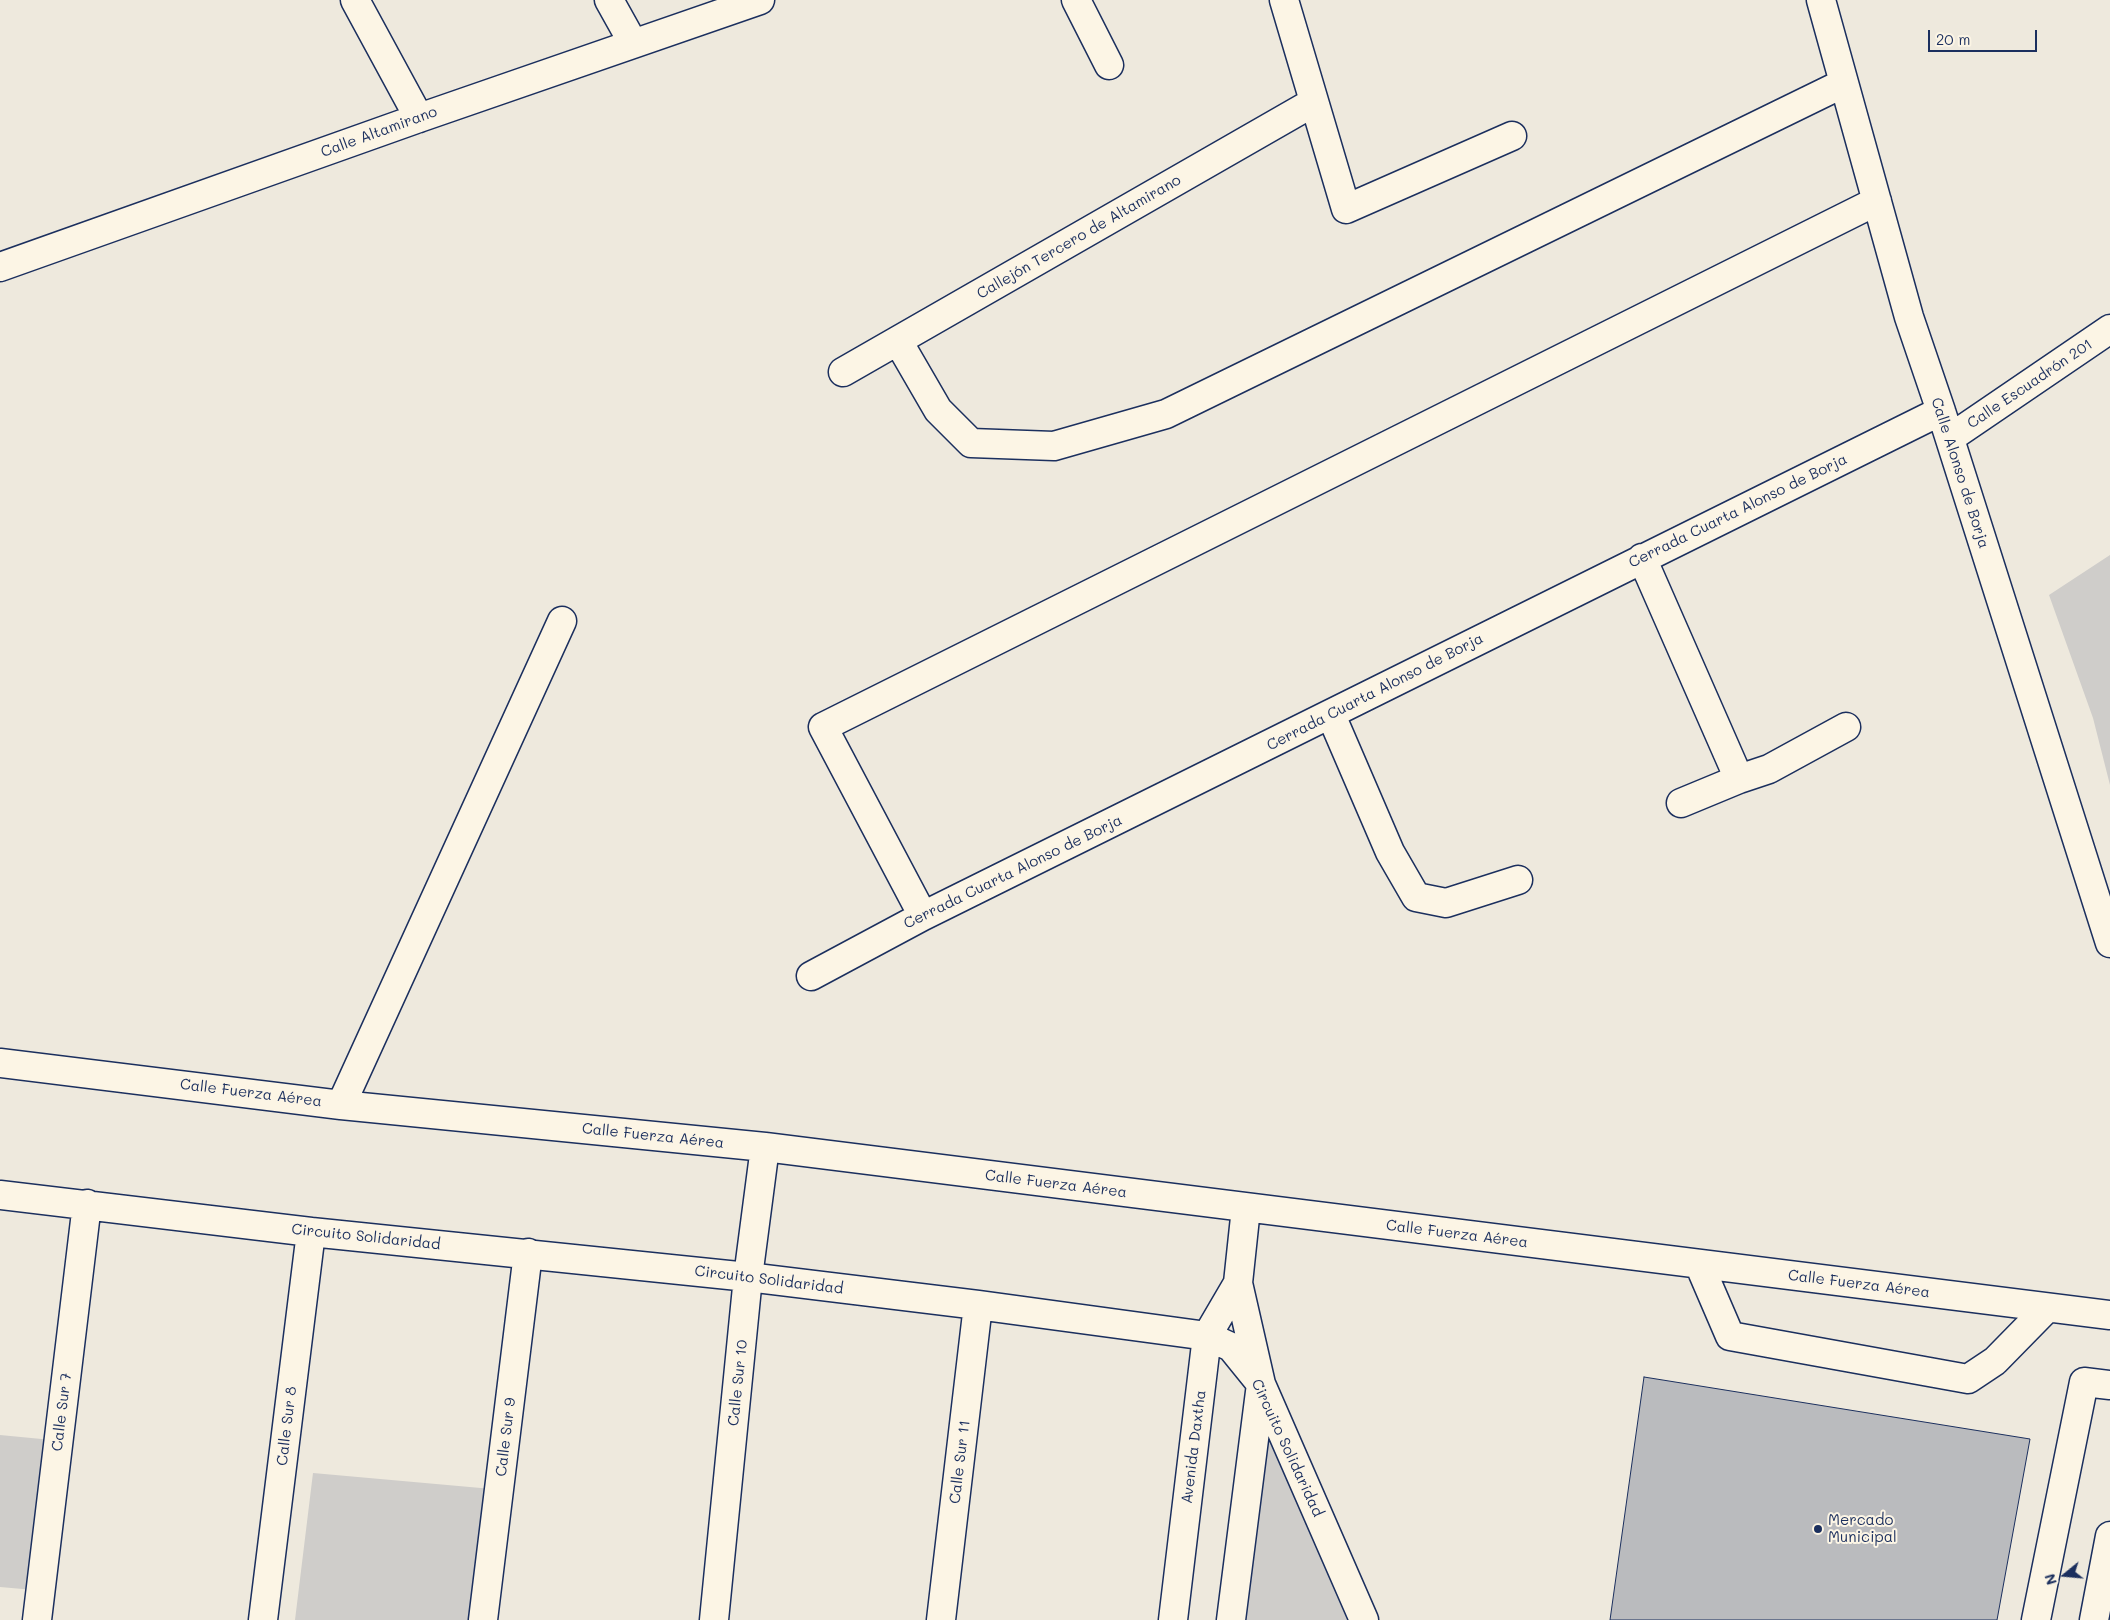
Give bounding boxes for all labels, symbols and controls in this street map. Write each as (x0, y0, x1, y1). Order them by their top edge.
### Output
scale bar (1930, 20, 2039, 52)
text: 20 m (1936, 29, 1970, 49)
street label: Calle Altamirano (318, 103, 440, 161)
street label: Callejón Tercero de Altamirano (974, 171, 1184, 303)
street label: Calle Escuadrón 201 (1964, 335, 2096, 433)
street label: Calle Alonso de Borja (1927, 395, 1993, 551)
street label: Cerrada Cuarta Alonso de Borja (1626, 450, 1850, 572)
street label: Cerrada Cuarta Alonso de Borja (1264, 629, 1486, 755)
street label: Cerrada Cuarta Alonso de Borja (901, 811, 1125, 933)
street label: Calle Fuerza Aérea (179, 1075, 323, 1111)
street label: Calle Fuerza Aérea (581, 1120, 725, 1152)
street label: Calle Fuerza Aérea (984, 1166, 1128, 1202)
street label: Calle Fuerza Aérea (1385, 1216, 1529, 1252)
street label: Circuito Solidaridad (291, 1220, 441, 1254)
street label: Circuito Solidaridad (694, 1262, 844, 1298)
street label: Calle Fuerza Aérea (1787, 1266, 1931, 1302)
street label: Calle Sur 10 (725, 1339, 751, 1427)
street label: Calle Sur 7 (48, 1372, 76, 1452)
street label: Circuito Solidaridad (1247, 1376, 1327, 1520)
street label: Calle Sur 8 (273, 1385, 301, 1467)
street label: Avenida Daxtha (1178, 1389, 1210, 1505)
street label: Calle Sur 9 (492, 1396, 520, 1478)
street label: Calle Sur 11 (946, 1419, 974, 1505)
place label: Mercado Municipal (1828, 1511, 1897, 1546)
marker: Mercado Municipal (1812, 1523, 1824, 1535)
north arrow (2040, 1550, 2090, 1600)
text: N (2040, 1572, 2061, 1587)

